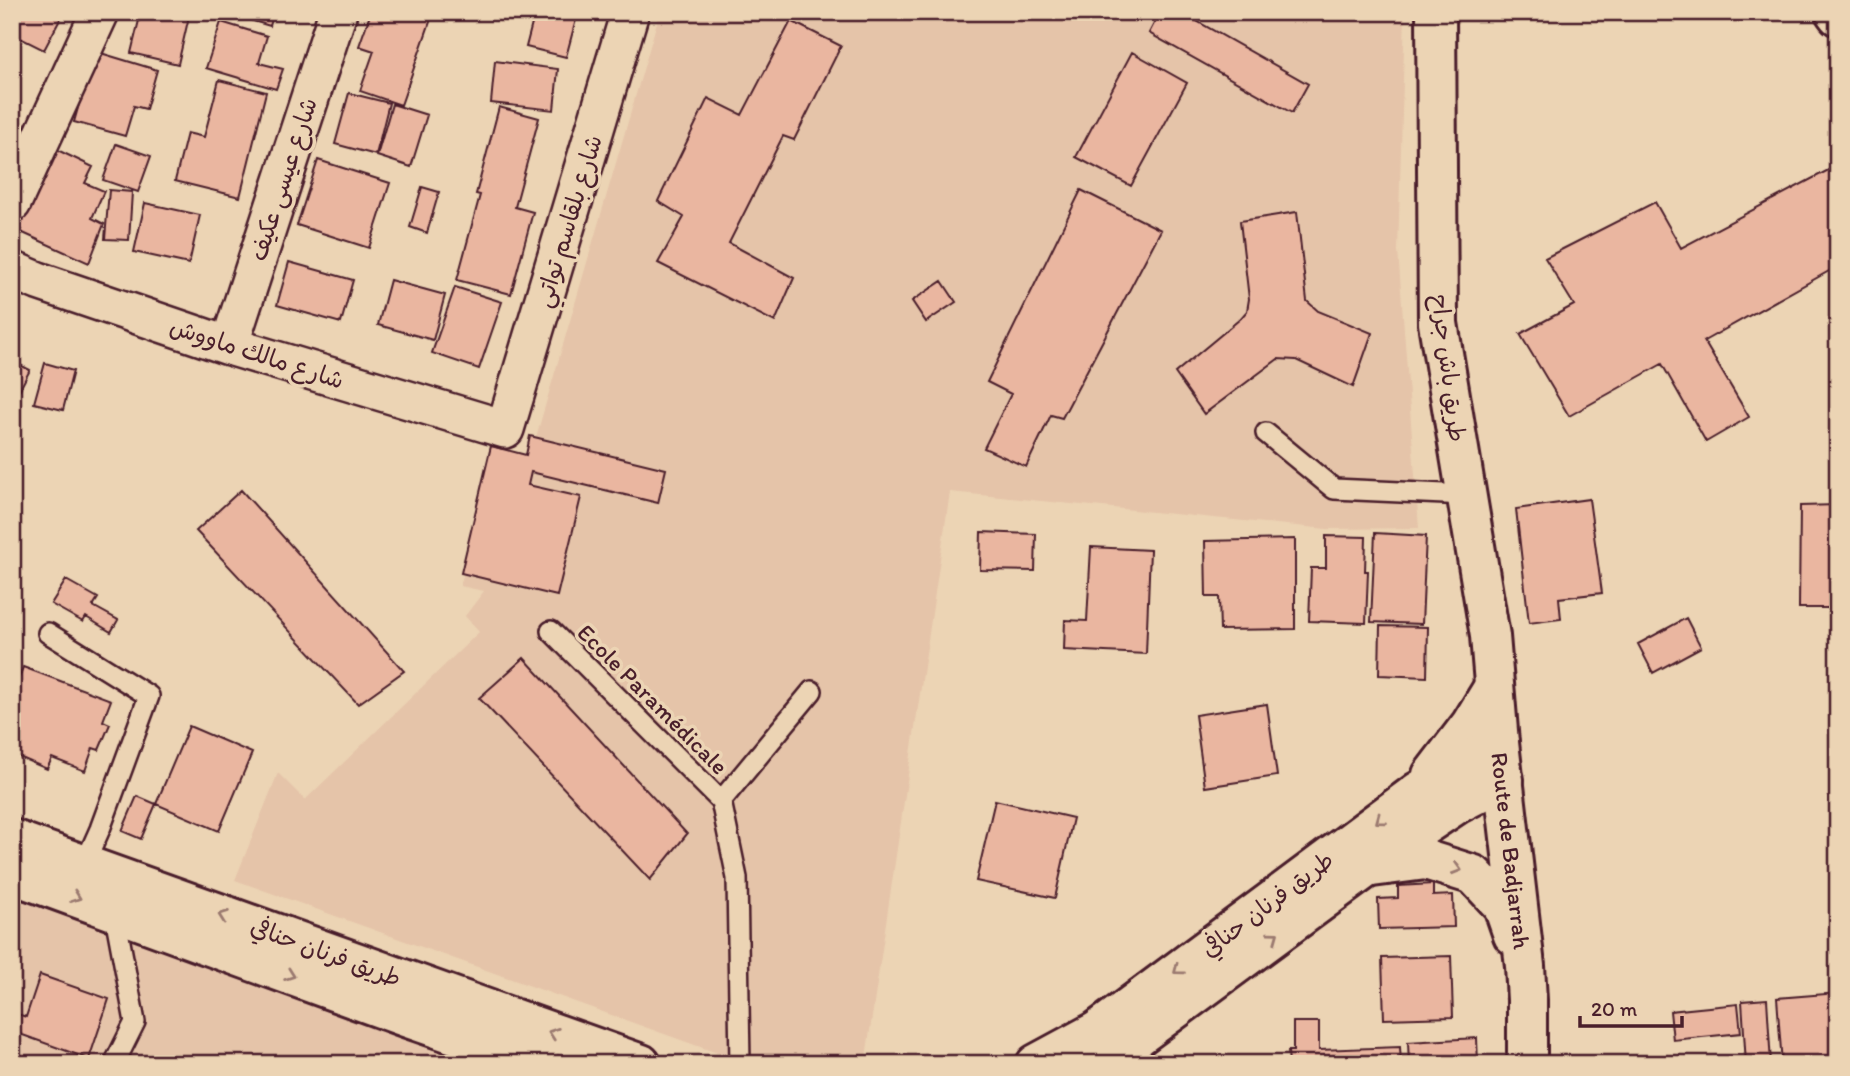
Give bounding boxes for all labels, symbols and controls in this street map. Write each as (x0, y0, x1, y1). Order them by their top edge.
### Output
street label: شارع عيسى عكيف (243, 94, 326, 265)
street label: شارع بلقاسم تواتي (528, 131, 615, 313)
street label: طريق باش جراح (1424, 292, 1472, 444)
street label: شارع مالك ماووش (165, 311, 348, 398)
street label: Ecole Paramédicale (572, 618, 734, 780)
street label: Route de Badjarrah (1486, 750, 1537, 951)
one-way arrow (1375, 812, 1388, 824)
street label: طريق فرنان حنافي (1195, 845, 1341, 966)
one-way arrow (1451, 861, 1463, 876)
one-way arrow (70, 889, 82, 903)
one-way arrow (218, 910, 230, 924)
street label: طريق فرنان حنافي (246, 911, 405, 996)
one-way arrow (1266, 932, 1279, 944)
one-way arrow (1173, 962, 1186, 975)
one-way arrow (284, 967, 296, 981)
scale bar (1580, 985, 1682, 1029)
text: 20 m (1591, 996, 1638, 1021)
one-way arrow (548, 1027, 560, 1041)

